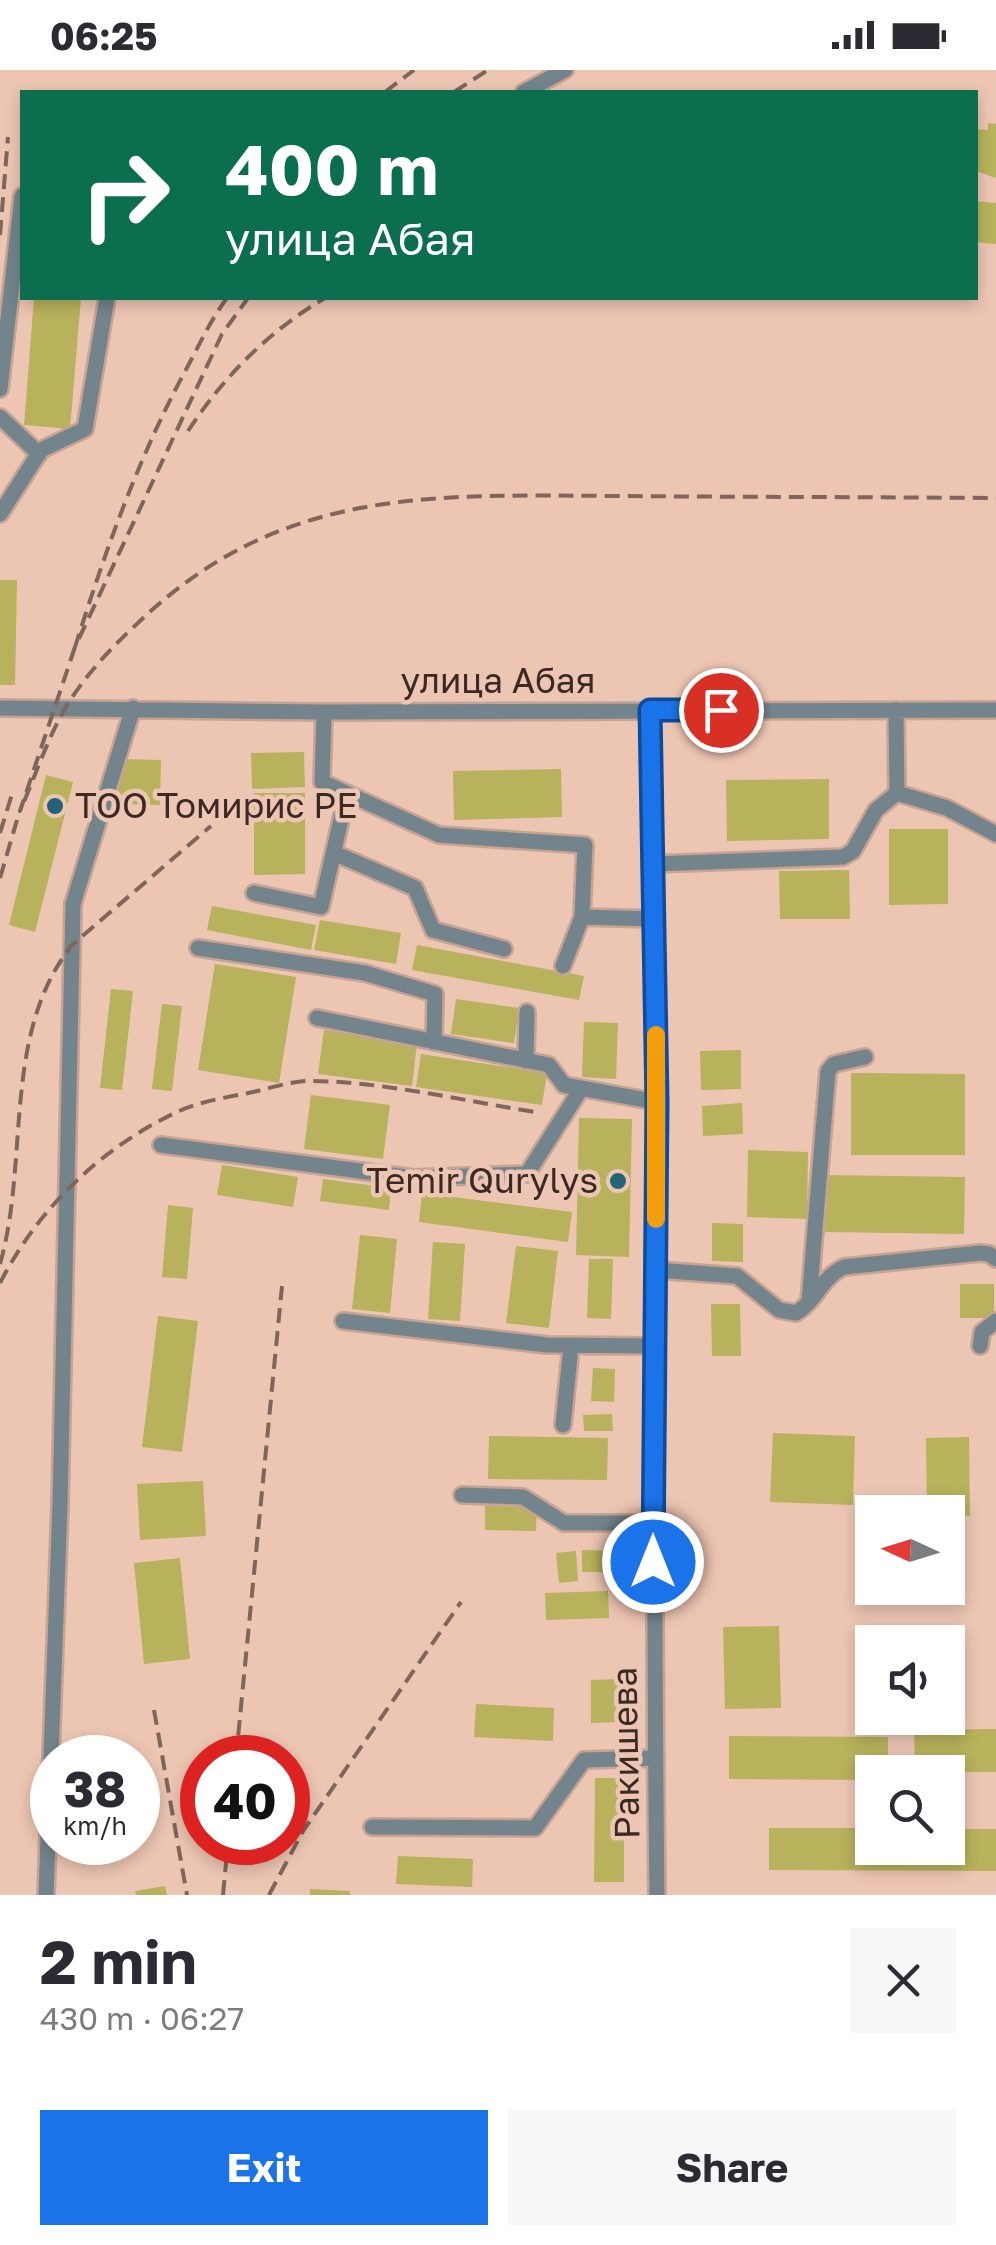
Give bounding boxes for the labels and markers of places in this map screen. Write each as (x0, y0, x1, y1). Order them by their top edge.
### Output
pin (679, 668, 764, 753)
place label: ТОО Томирис РЕ (75, 784, 358, 826)
marker: ТОО Томирис РЕ (44, 795, 66, 817)
place label: Temir Qurylys (366, 1159, 598, 1201)
marker: Temir Qurylys (607, 1170, 629, 1192)

